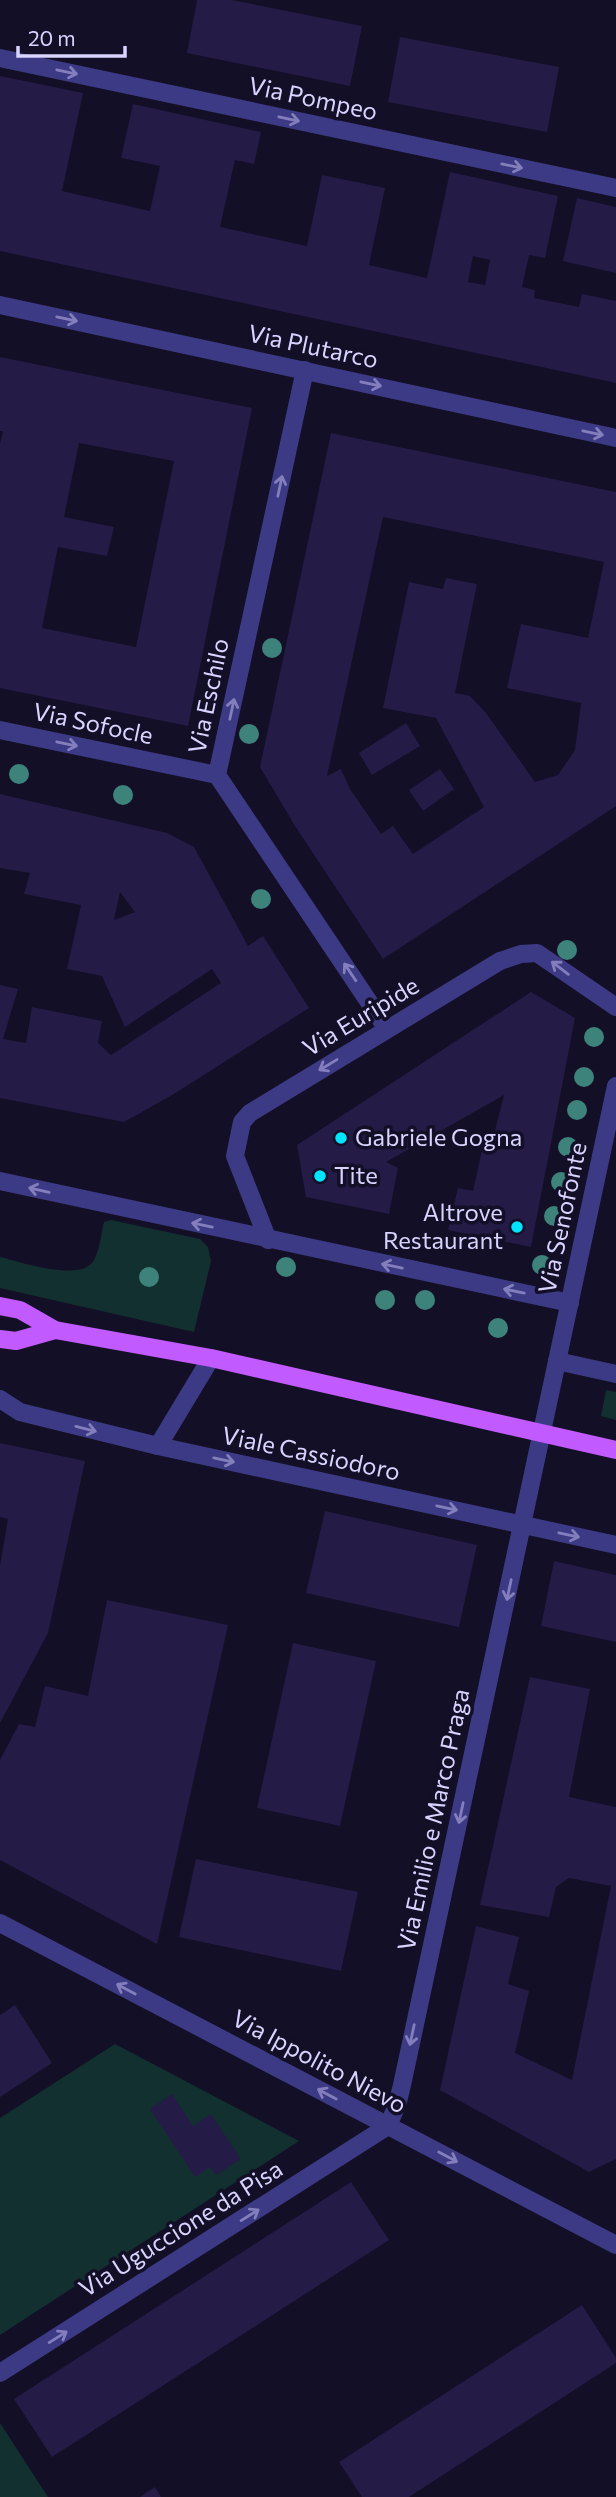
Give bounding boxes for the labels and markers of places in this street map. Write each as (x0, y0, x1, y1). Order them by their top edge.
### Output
place label: Gabriele Gogna (355, 1122, 522, 1151)
marker: Gabriele Gogna (333, 1130, 349, 1146)
place label: Tite (334, 1160, 378, 1189)
marker: Tite (312, 1168, 328, 1184)
place label: Altrove Restaurant (383, 1197, 503, 1254)
marker: Altrove Restaurant (509, 1219, 525, 1235)

